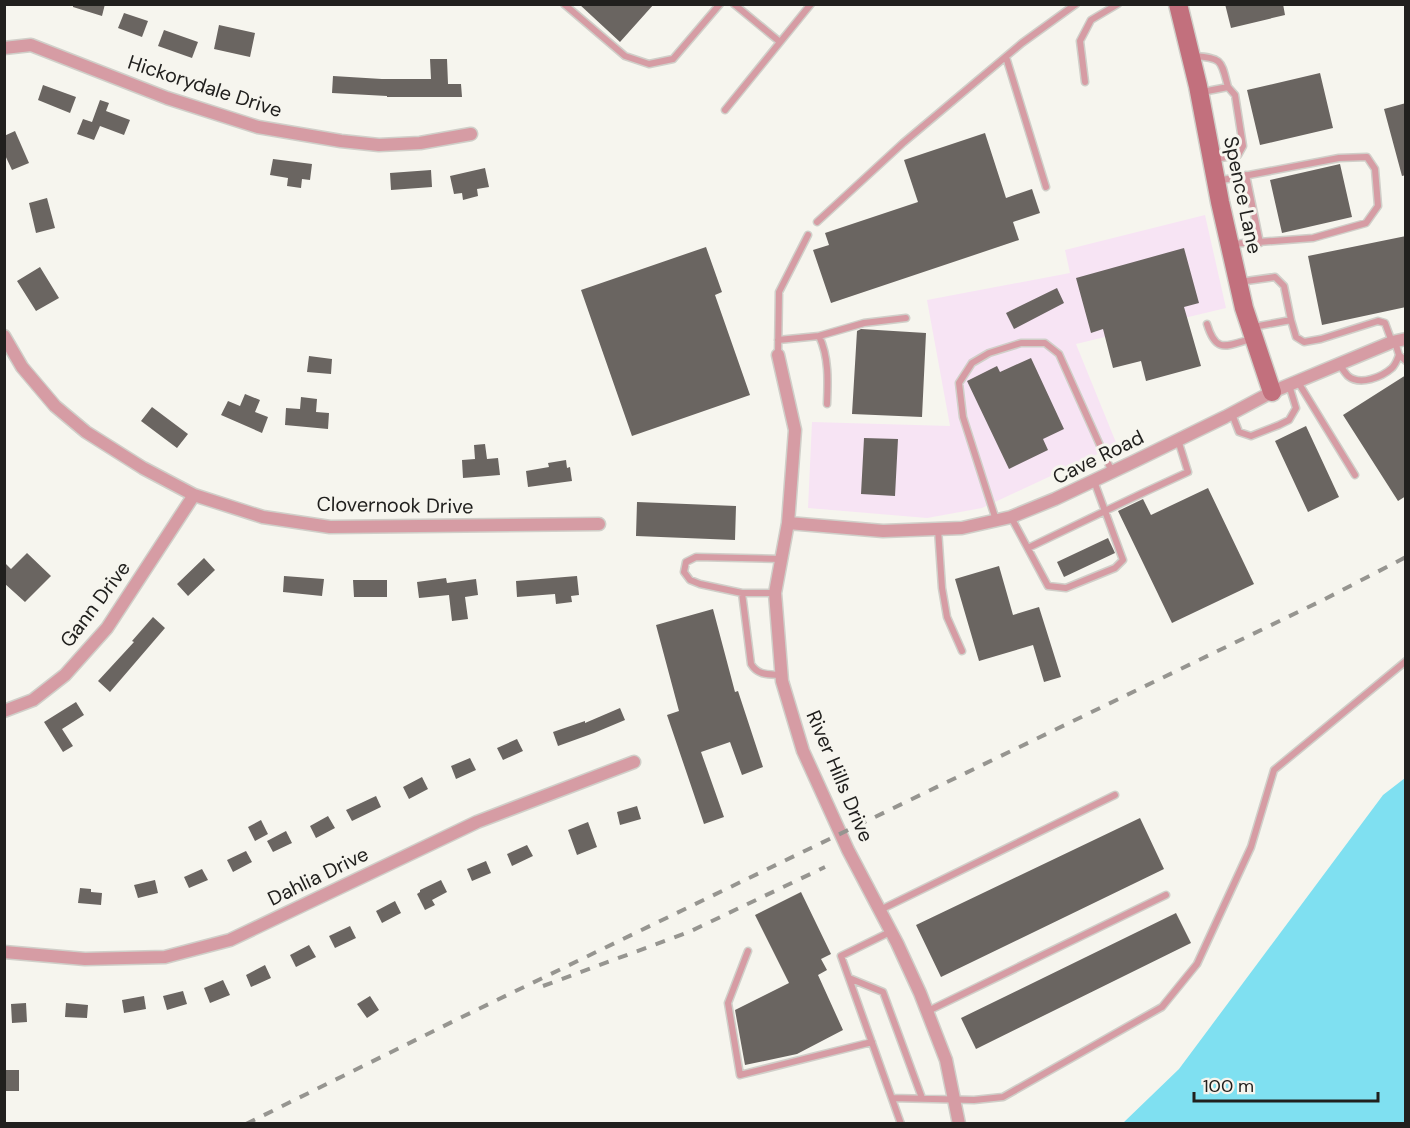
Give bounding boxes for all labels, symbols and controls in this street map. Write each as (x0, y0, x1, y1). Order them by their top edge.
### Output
street label: Hickorydale Drive (125, 49, 285, 123)
street label: Spence Lane (1218, 134, 1268, 256)
street label: Cave Road (1048, 424, 1148, 490)
street label: Clovernook Drive (316, 491, 474, 519)
street label: Gann Drive (54, 556, 136, 652)
street label: River Hills Drive (801, 706, 879, 846)
street label: Dahlia Drive (263, 840, 373, 912)
scale bar (1194, 1065, 1378, 1103)
text: 100 m (1203, 1074, 1254, 1098)

